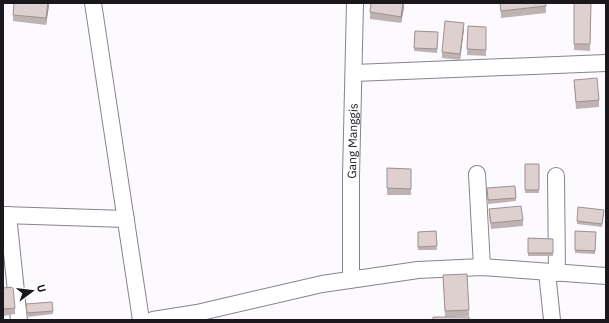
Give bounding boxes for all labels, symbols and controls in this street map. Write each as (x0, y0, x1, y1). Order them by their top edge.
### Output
street label: Gang Manggis (343, 103, 360, 179)
north arrow (12, 271, 52, 311)
text: U (34, 283, 49, 294)

